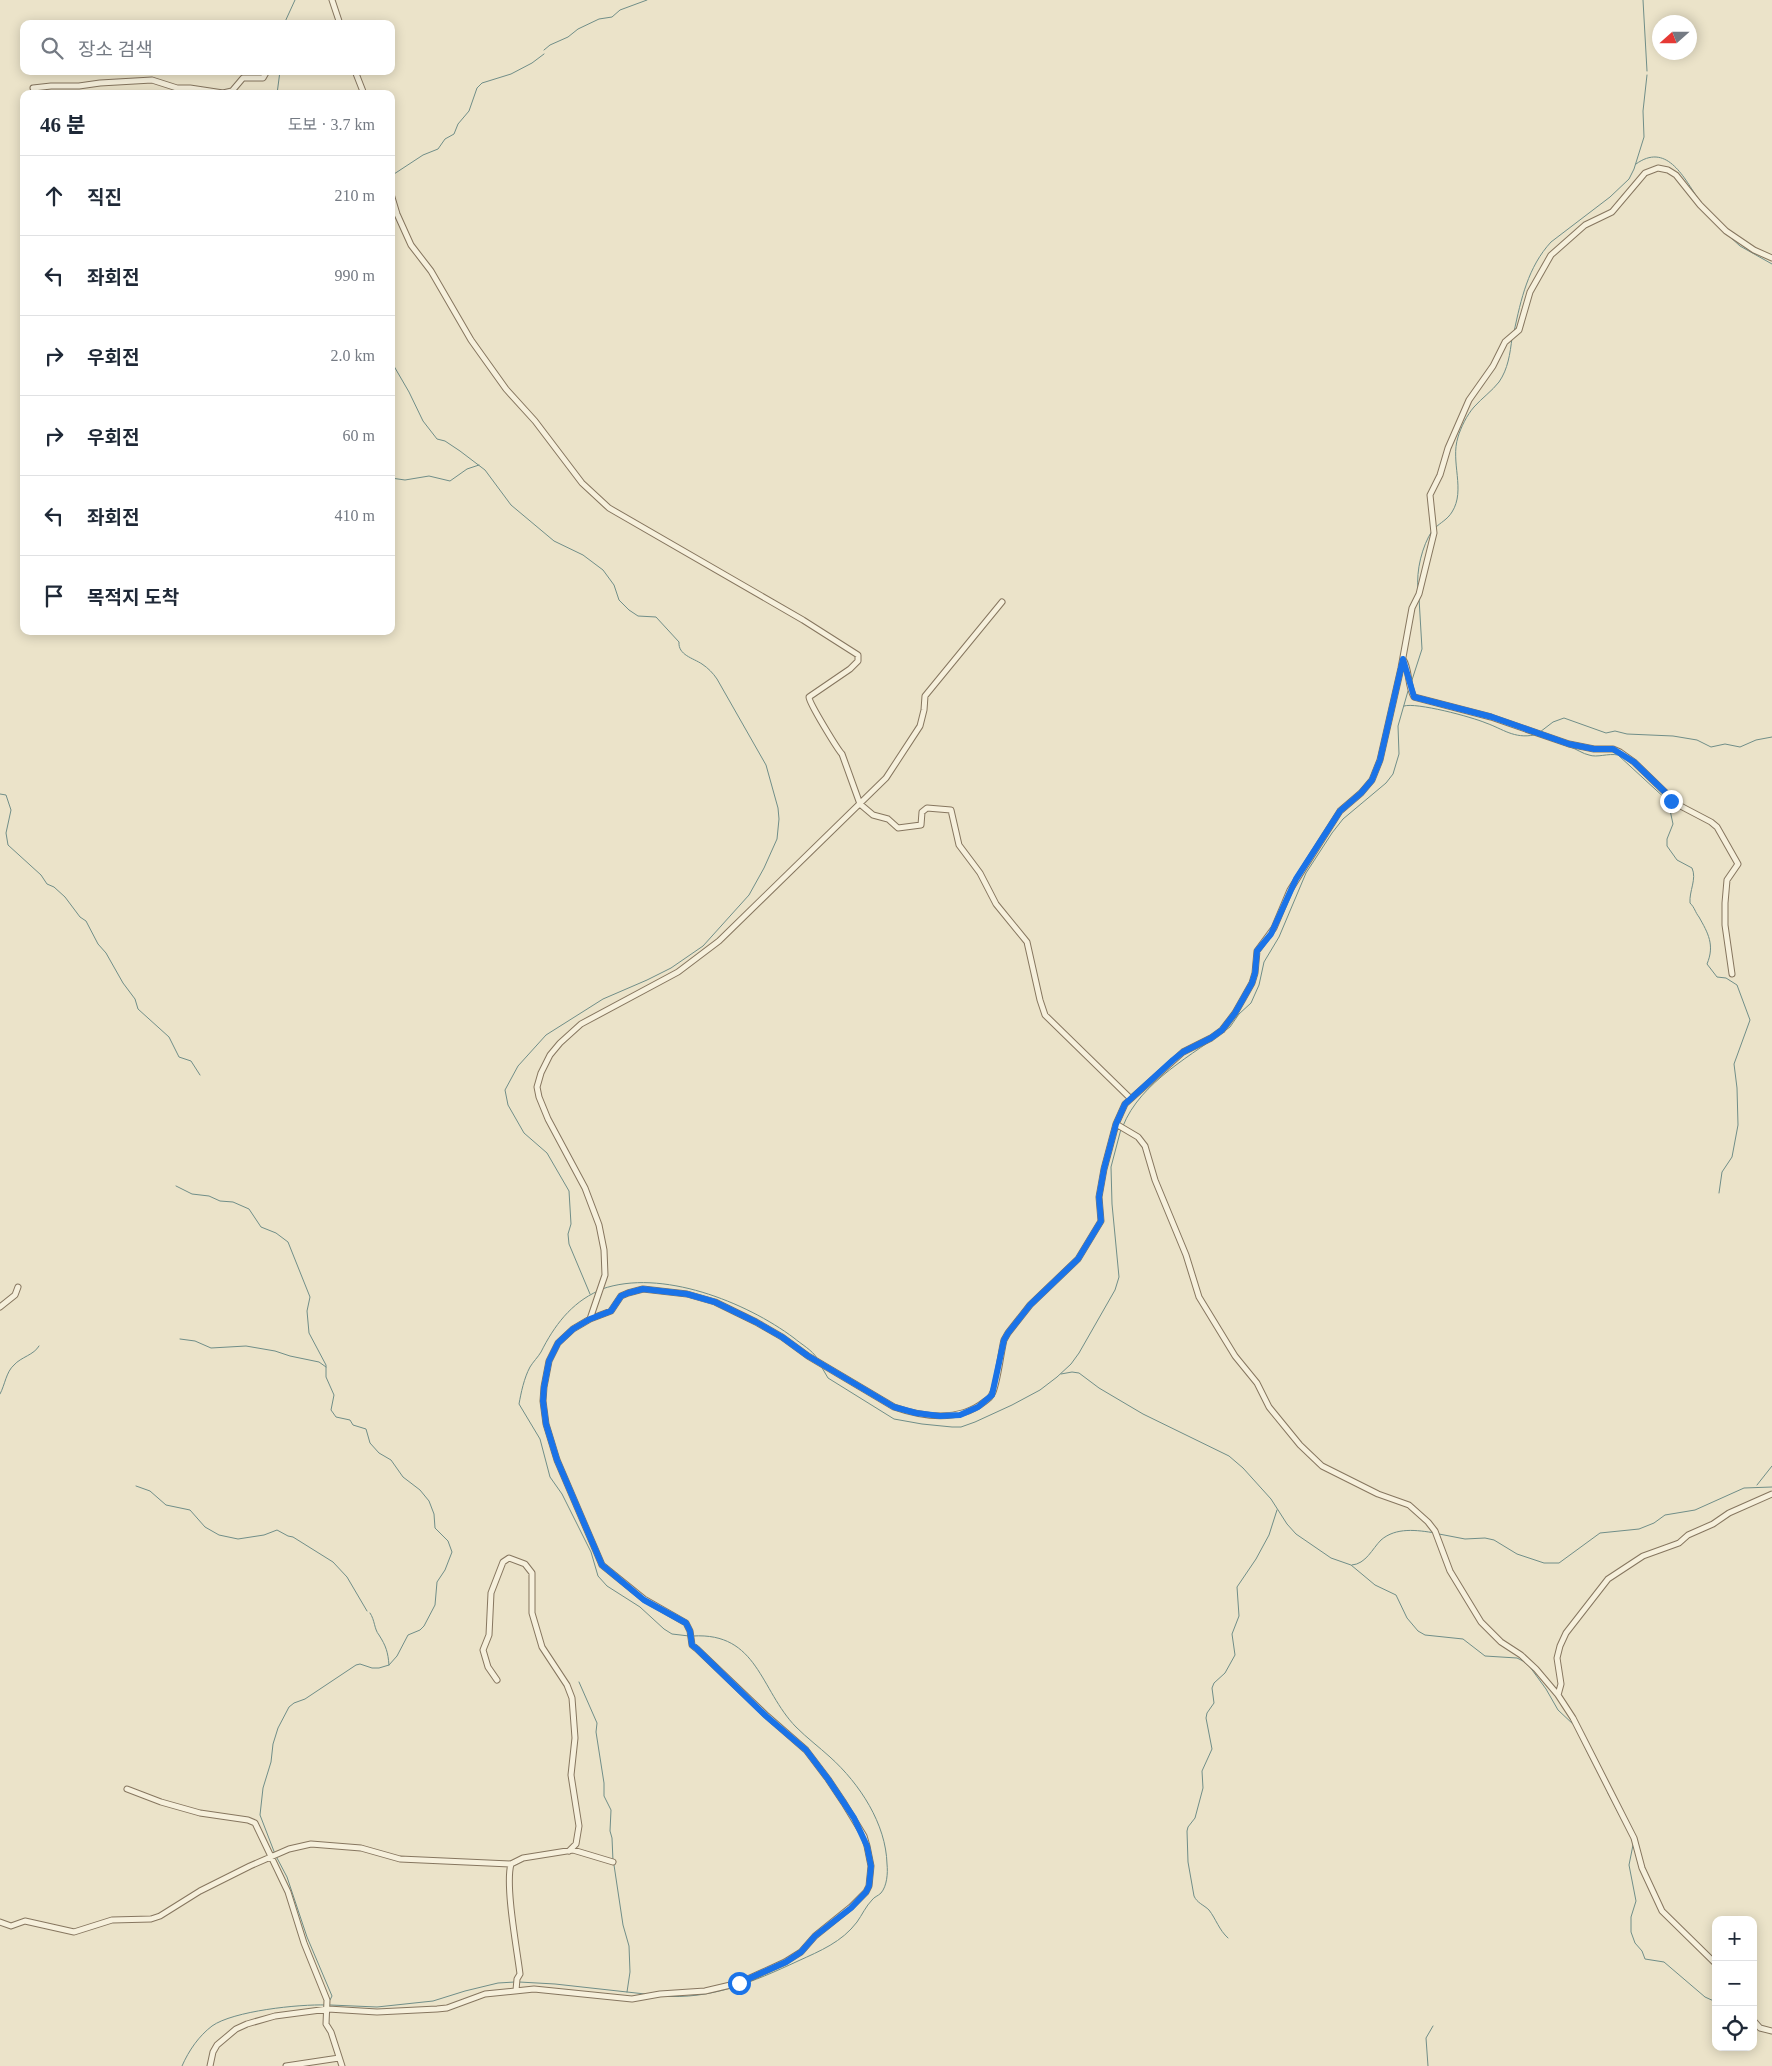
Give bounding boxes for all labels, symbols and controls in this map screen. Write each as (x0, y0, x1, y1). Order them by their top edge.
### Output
north arrow (1652, 15, 1697, 60)
search box (20, 20, 395, 75)
icon: search (38, 34, 66, 62)
text: 장소 검색 (78, 39, 153, 60)
text: 46 분 (40, 113, 86, 137)
text: 도보 · 3.7 km (288, 116, 375, 133)
icon: ahead (40, 182, 68, 210)
text: 직진 (87, 187, 122, 208)
text: 210 m (335, 187, 375, 204)
icon: left (40, 262, 68, 290)
text: 좌회전 (87, 267, 139, 288)
text: 990 m (335, 267, 375, 284)
icon: right (40, 342, 68, 370)
text: 우회전 (87, 347, 139, 368)
text: 2.0 km (331, 347, 375, 364)
icon: right (40, 422, 68, 450)
text: 우회전 (87, 427, 139, 448)
text: 60 m (343, 427, 375, 444)
icon: left (40, 502, 68, 530)
text: 좌회전 (87, 507, 139, 528)
text: 410 m (335, 507, 375, 524)
icon: arrive (40, 582, 68, 610)
text: 목적지 도착 (87, 587, 179, 608)
route end (1660, 790, 1683, 813)
map controls (1712, 1916, 1757, 2051)
button: + (1712, 1916, 1757, 1961)
button: − (1712, 1961, 1757, 2006)
route start (728, 1972, 751, 1995)
button: locate (1712, 2006, 1757, 2051)

